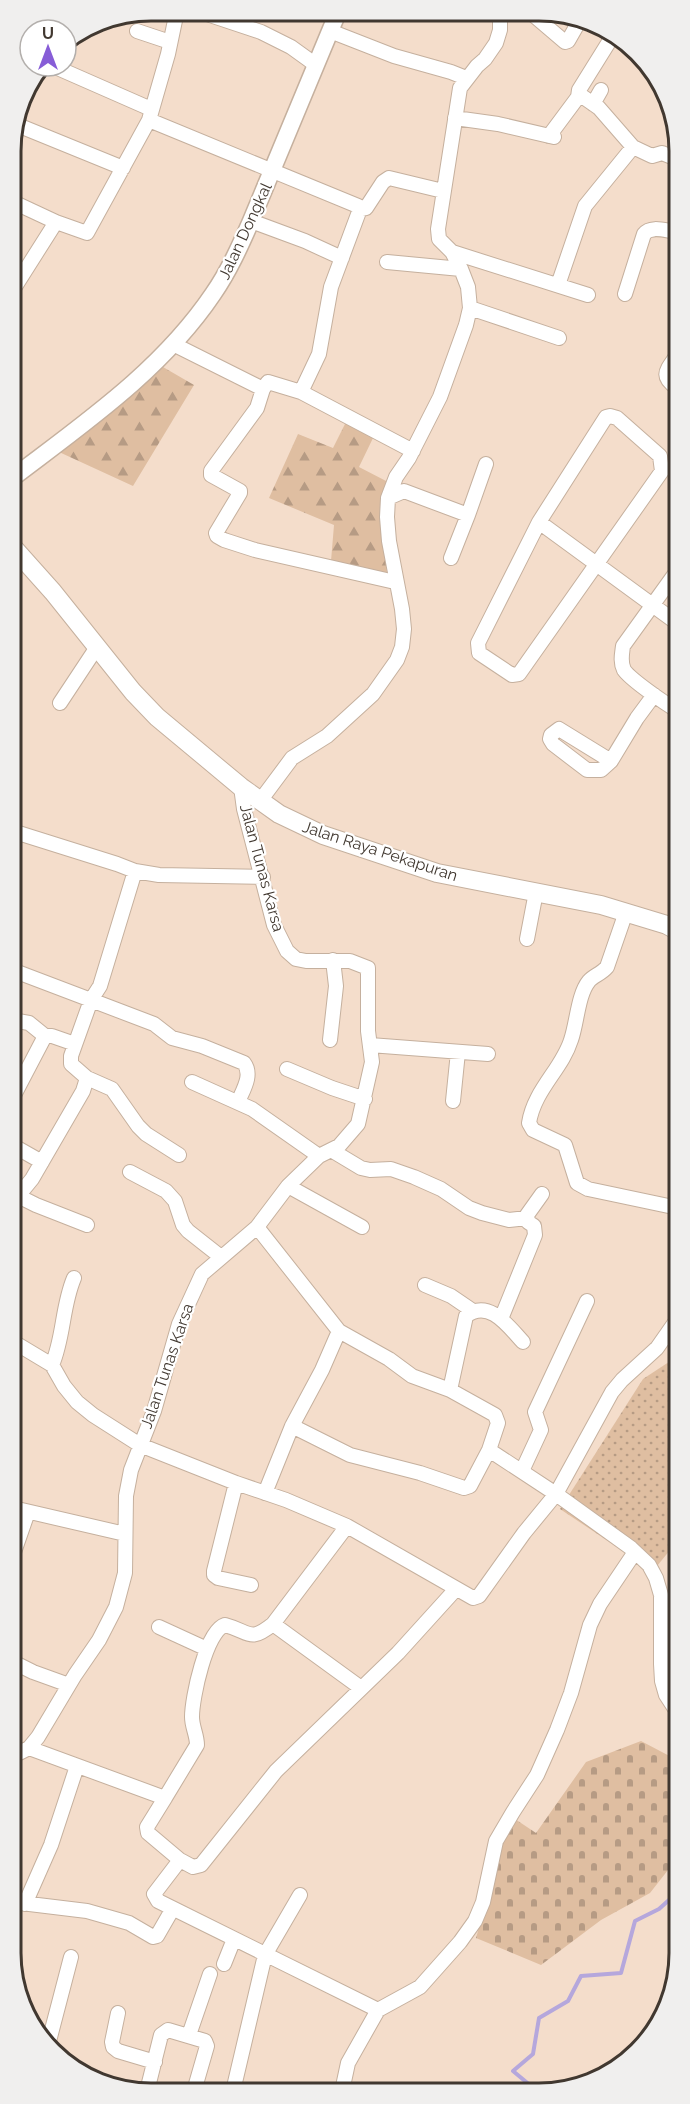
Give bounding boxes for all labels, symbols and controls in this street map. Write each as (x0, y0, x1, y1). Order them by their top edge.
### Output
north arrow (18, 18, 78, 78)
text: U (42, 24, 54, 43)
street label: Jalan Dongkal (214, 179, 276, 282)
street label: Jalan Tunas Karsa (236, 802, 288, 934)
street label: Jalan Raya Pekapuran (300, 817, 460, 885)
street label: Jalan Tunas Karsa (137, 1301, 197, 1431)

